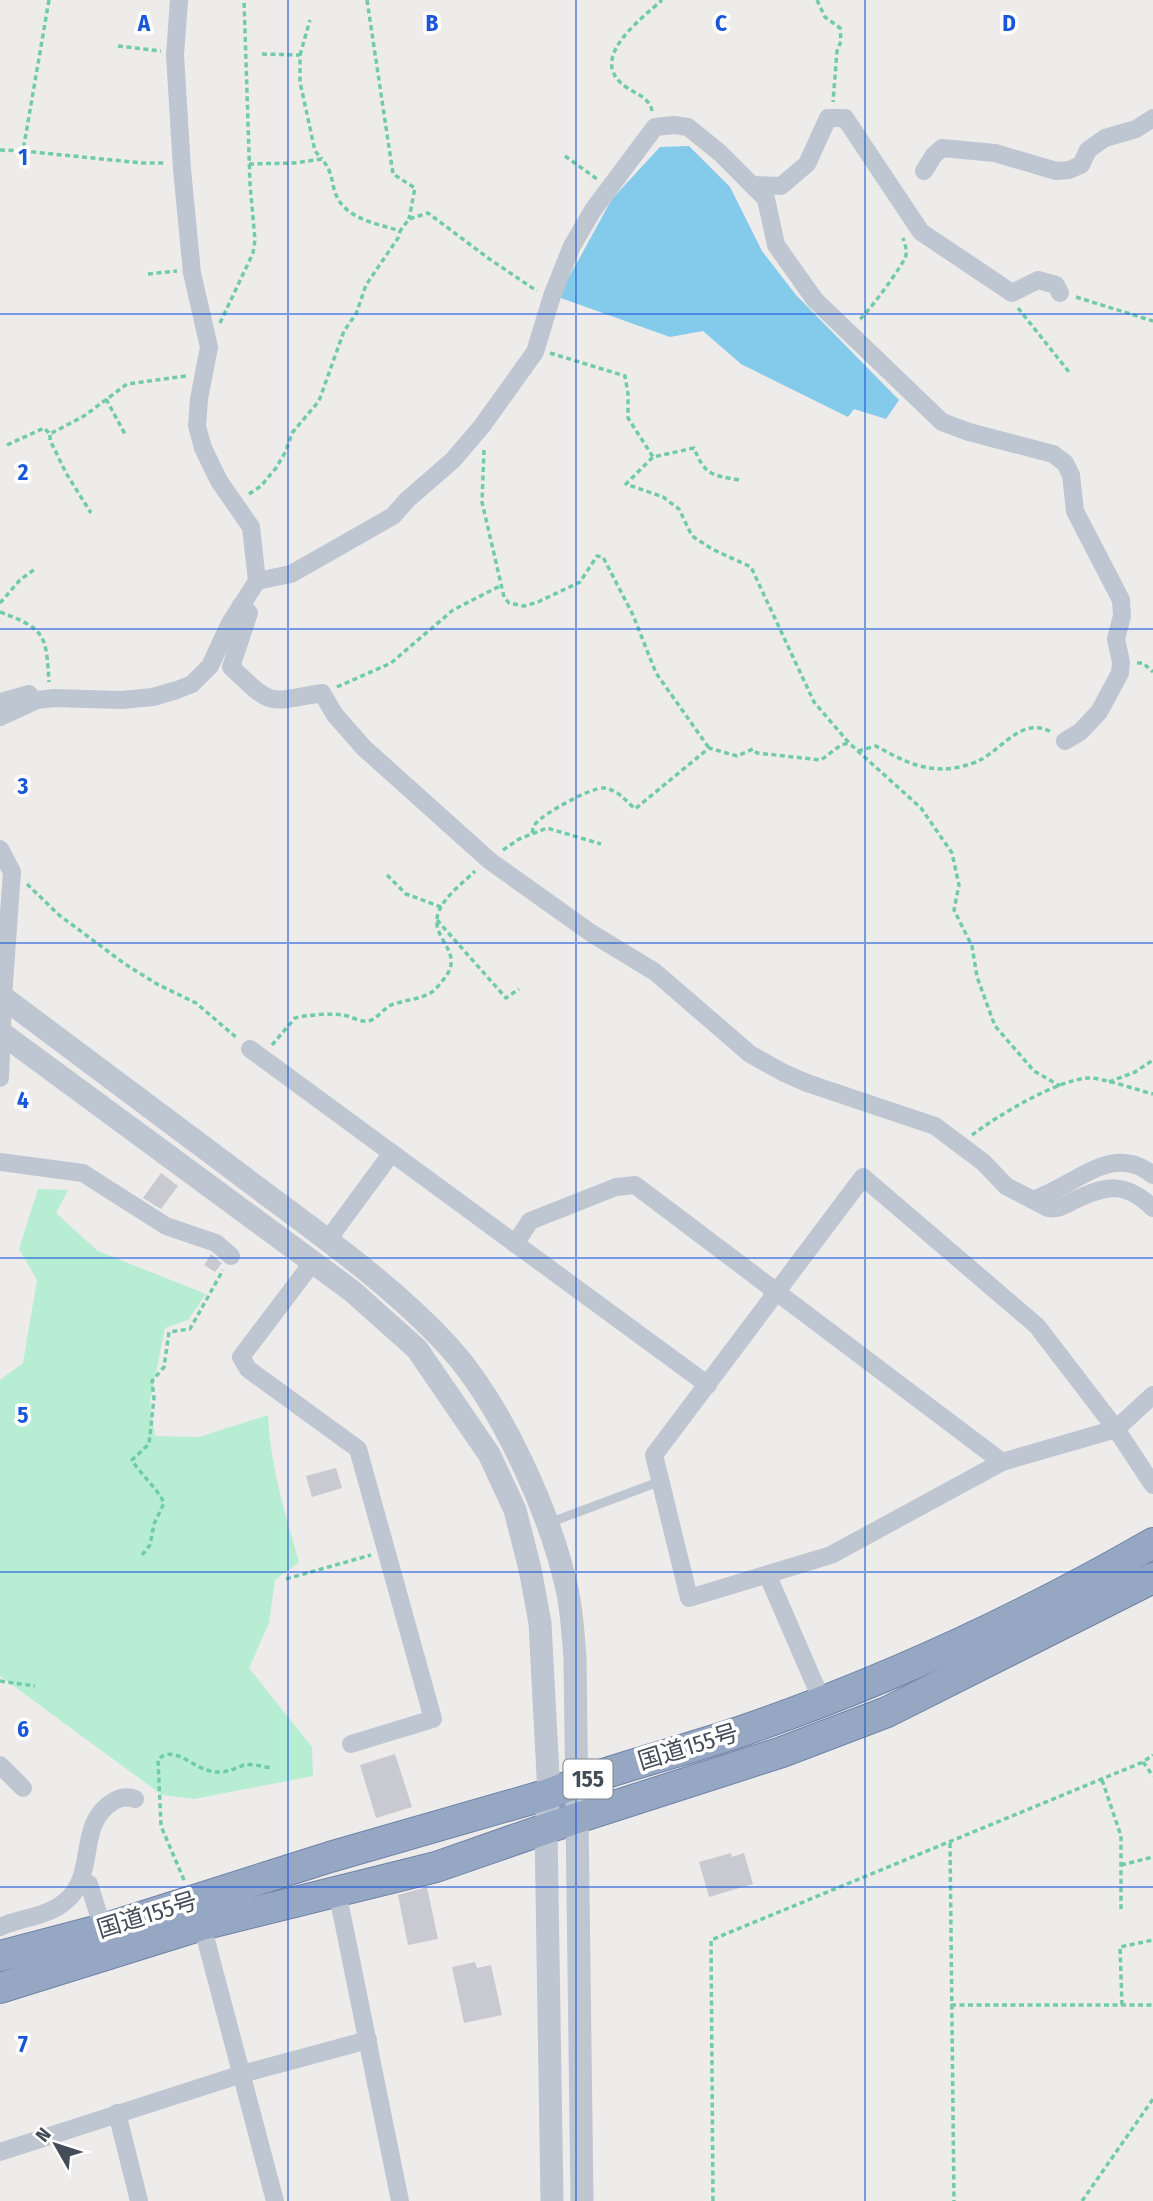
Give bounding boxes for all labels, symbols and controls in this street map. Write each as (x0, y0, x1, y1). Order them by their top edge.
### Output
text: A (137, 9, 151, 37)
text: B (426, 9, 439, 37)
text: C (715, 9, 727, 37)
text: D (1002, 9, 1016, 37)
text: 1 (18, 143, 28, 171)
text: 2 (17, 458, 29, 486)
text: 3 (17, 772, 29, 800)
text: 4 (17, 1086, 29, 1114)
text: 5 (17, 1401, 29, 1429)
text: 6 (17, 1715, 29, 1743)
street label: 国道155号 (635, 1719, 741, 1775)
road number: 155 (564, 1760, 612, 1798)
street label: 国道155号 (94, 1887, 200, 1943)
text: 7 (18, 2030, 28, 2058)
north arrow (21, 2110, 91, 2180)
text: N (31, 2123, 56, 2146)

